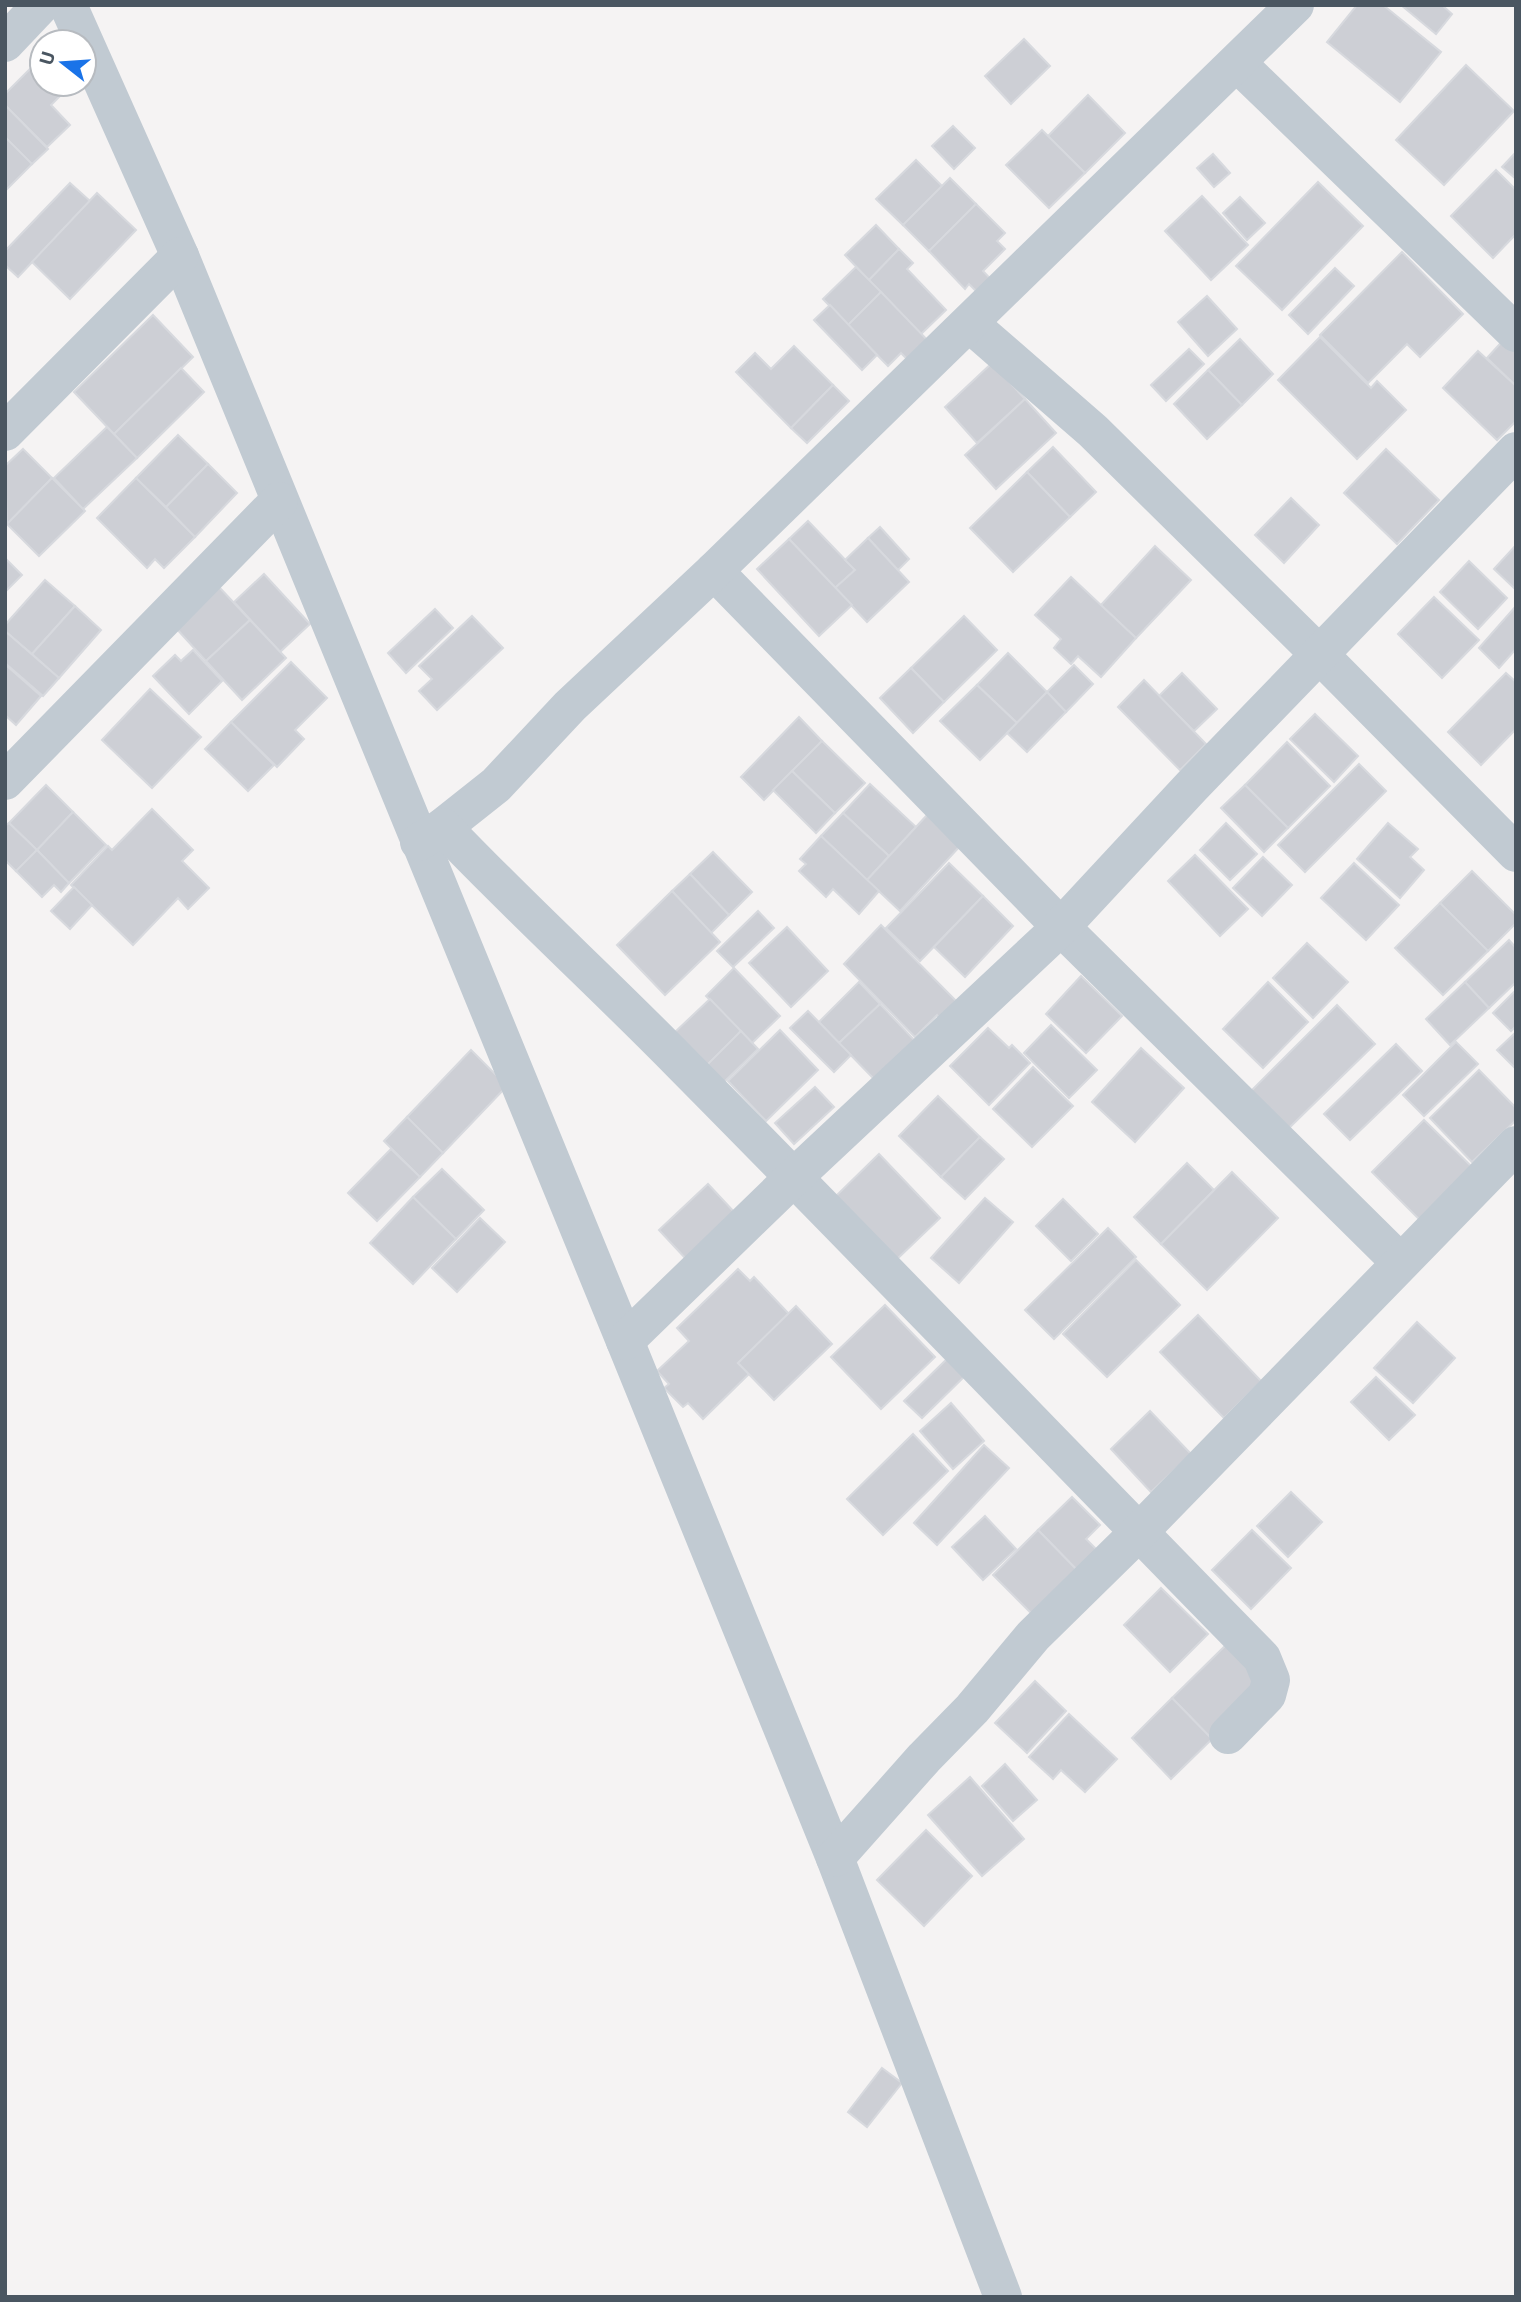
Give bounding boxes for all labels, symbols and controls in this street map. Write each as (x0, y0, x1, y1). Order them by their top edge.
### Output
north arrow (28, 28, 98, 98)
text: U (33, 48, 59, 67)

